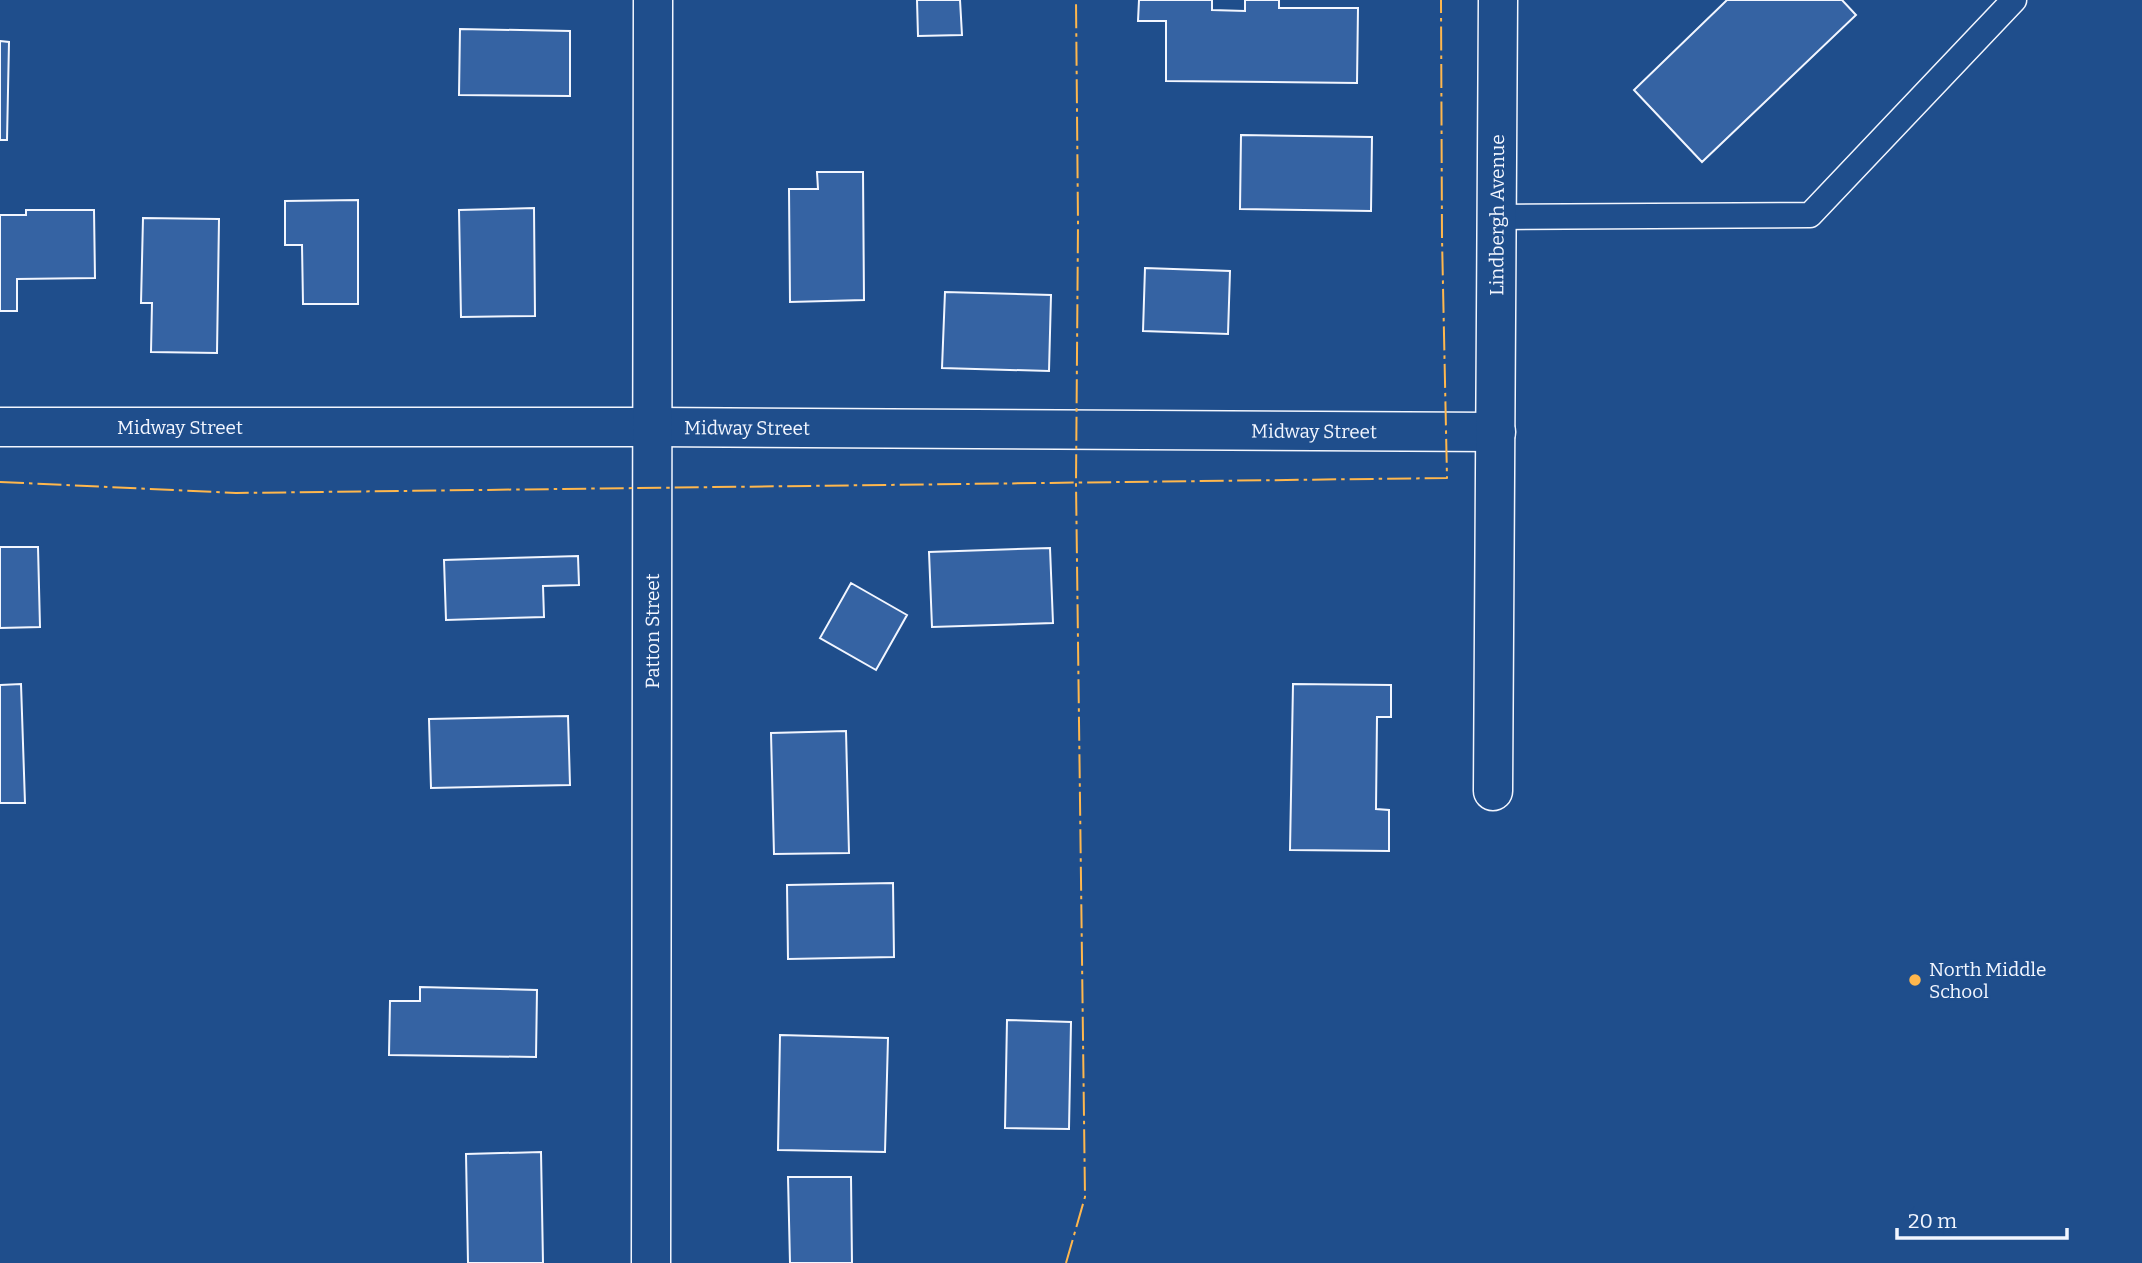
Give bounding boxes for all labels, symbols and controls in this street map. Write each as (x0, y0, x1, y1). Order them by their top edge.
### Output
street label: Lindbergh Avenue (1485, 134, 1509, 296)
street label: Midway Street (117, 416, 243, 439)
street label: Midway Street (684, 416, 810, 440)
street label: Midway Street (1251, 420, 1377, 443)
street label: Patton Street (641, 573, 664, 689)
place label: North Middle School (1929, 958, 2046, 1003)
marker: North Middle School (1907, 972, 1923, 988)
scale bar (1897, 1196, 2067, 1240)
text: 20 m (1908, 1208, 1957, 1234)

